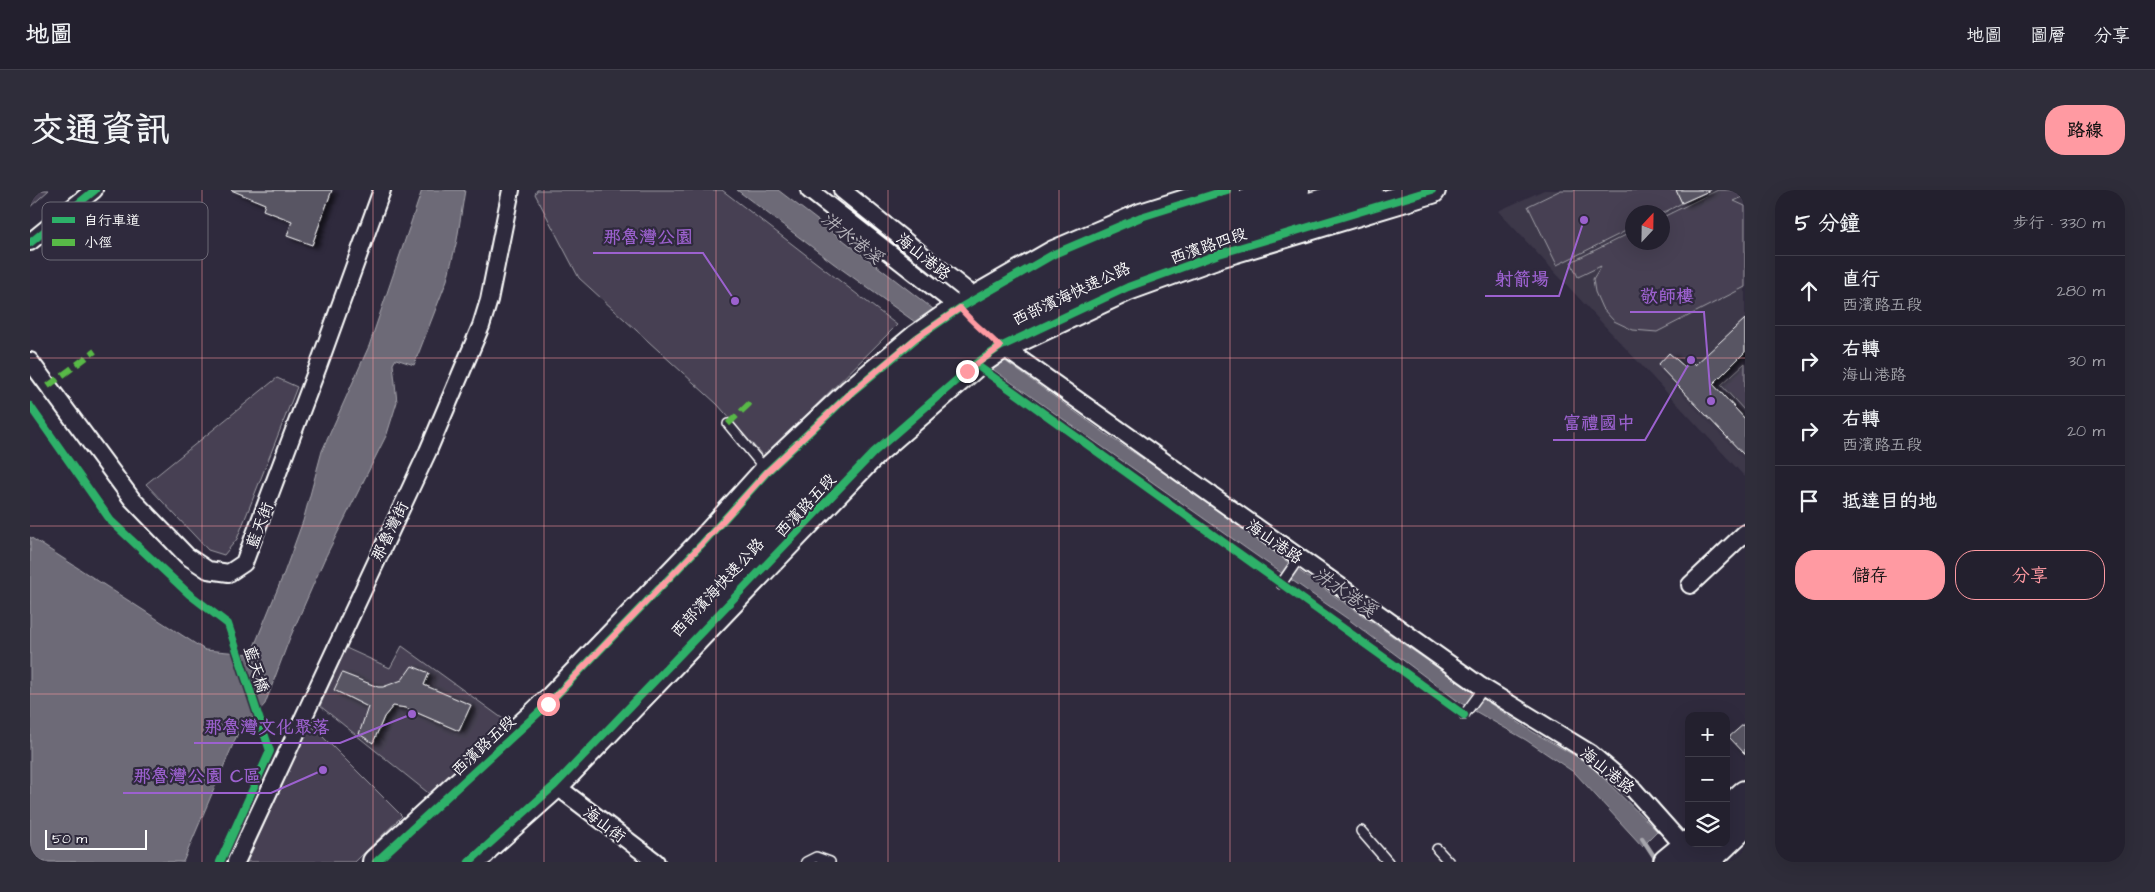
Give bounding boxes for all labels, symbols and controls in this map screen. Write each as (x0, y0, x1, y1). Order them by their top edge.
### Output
text: 地圖 (25, 18, 73, 52)
text: 地圖 (1966, 23, 2002, 48)
text: 圖層 (2030, 23, 2066, 48)
text: 分享 (2094, 23, 2130, 48)
button: 路線 (2045, 105, 2125, 155)
text: 交通資訊 (30, 106, 170, 155)
legend (42, 202, 208, 260)
north arrow (1625, 205, 1670, 250)
water label: 汫水港溪 (816, 206, 889, 271)
text: 5 分鐘 (1795, 209, 1860, 238)
text: 自行車道 (84, 211, 140, 231)
text: 步行 · 330 m (2013, 212, 2105, 234)
callout: 那魯灣公園 (593, 220, 703, 253)
street label: 西濱路四段 (1167, 223, 1250, 269)
text: 那魯灣公園 (603, 225, 693, 250)
street label: 海山港路 (892, 228, 955, 285)
text: 小徑 (84, 233, 112, 253)
street label: 西部濱海快速公路 (1009, 257, 1134, 331)
callout: 射箭場 (1485, 263, 1559, 296)
text: 直行 (1842, 266, 1880, 293)
text: 射箭場 (1495, 267, 1549, 292)
icon: ahead (1795, 277, 1823, 305)
callout: 敬師樓 (1630, 279, 1704, 312)
text: 280 m (2057, 280, 2105, 302)
text: 敬師樓 (1640, 284, 1694, 309)
text: 西濱路五段 (1842, 294, 1922, 316)
text: 右轉 (1842, 336, 1880, 363)
icon: right (1795, 347, 1823, 375)
text: 30 m (2068, 350, 2105, 372)
route end (956, 360, 979, 383)
text: 海山港路 (1842, 364, 1906, 386)
text: 右轉 (1842, 406, 1880, 433)
callout: 富禮國中 (1553, 407, 1645, 440)
text: 富禮國中 (1563, 411, 1635, 436)
icon: right (1795, 417, 1823, 445)
text: 20 m (2067, 420, 2105, 442)
text: 西濱路五段 (1842, 434, 1922, 456)
street label: 西濱路五段 (770, 469, 841, 542)
icon: arrive (1795, 487, 1823, 515)
text: 抵達目的地 (1842, 488, 1937, 515)
street label: 那魯灣街 (366, 498, 414, 565)
street label: 藍天街 (241, 499, 279, 552)
street label: 海山港路 (1242, 514, 1307, 569)
street label: 西部濱海快速公路 (666, 533, 769, 642)
button: 儲存 (1795, 550, 1945, 600)
button: 分享 (1955, 550, 2105, 600)
water label: 汫水港溪 (1308, 562, 1382, 624)
street label: 藍天橋 (238, 643, 274, 696)
route start (537, 693, 560, 716)
callout: 那魯灣文化聚落 (194, 710, 340, 743)
street label: 西濱路五段 (447, 710, 520, 781)
map controls (1685, 712, 1730, 847)
button: + (1685, 712, 1730, 757)
text: 那魯灣文化聚落 (204, 715, 330, 740)
street label: 海山港路 (1576, 742, 1639, 799)
button: − (1685, 757, 1730, 802)
callout: 那魯灣公園 C區 (123, 760, 271, 793)
text: 那魯灣公園 C區 (133, 764, 261, 789)
street label: 海山街 (579, 802, 630, 848)
button: layers (1685, 802, 1730, 847)
scale bar (45, 827, 148, 850)
text: 50 m (52, 829, 87, 849)

